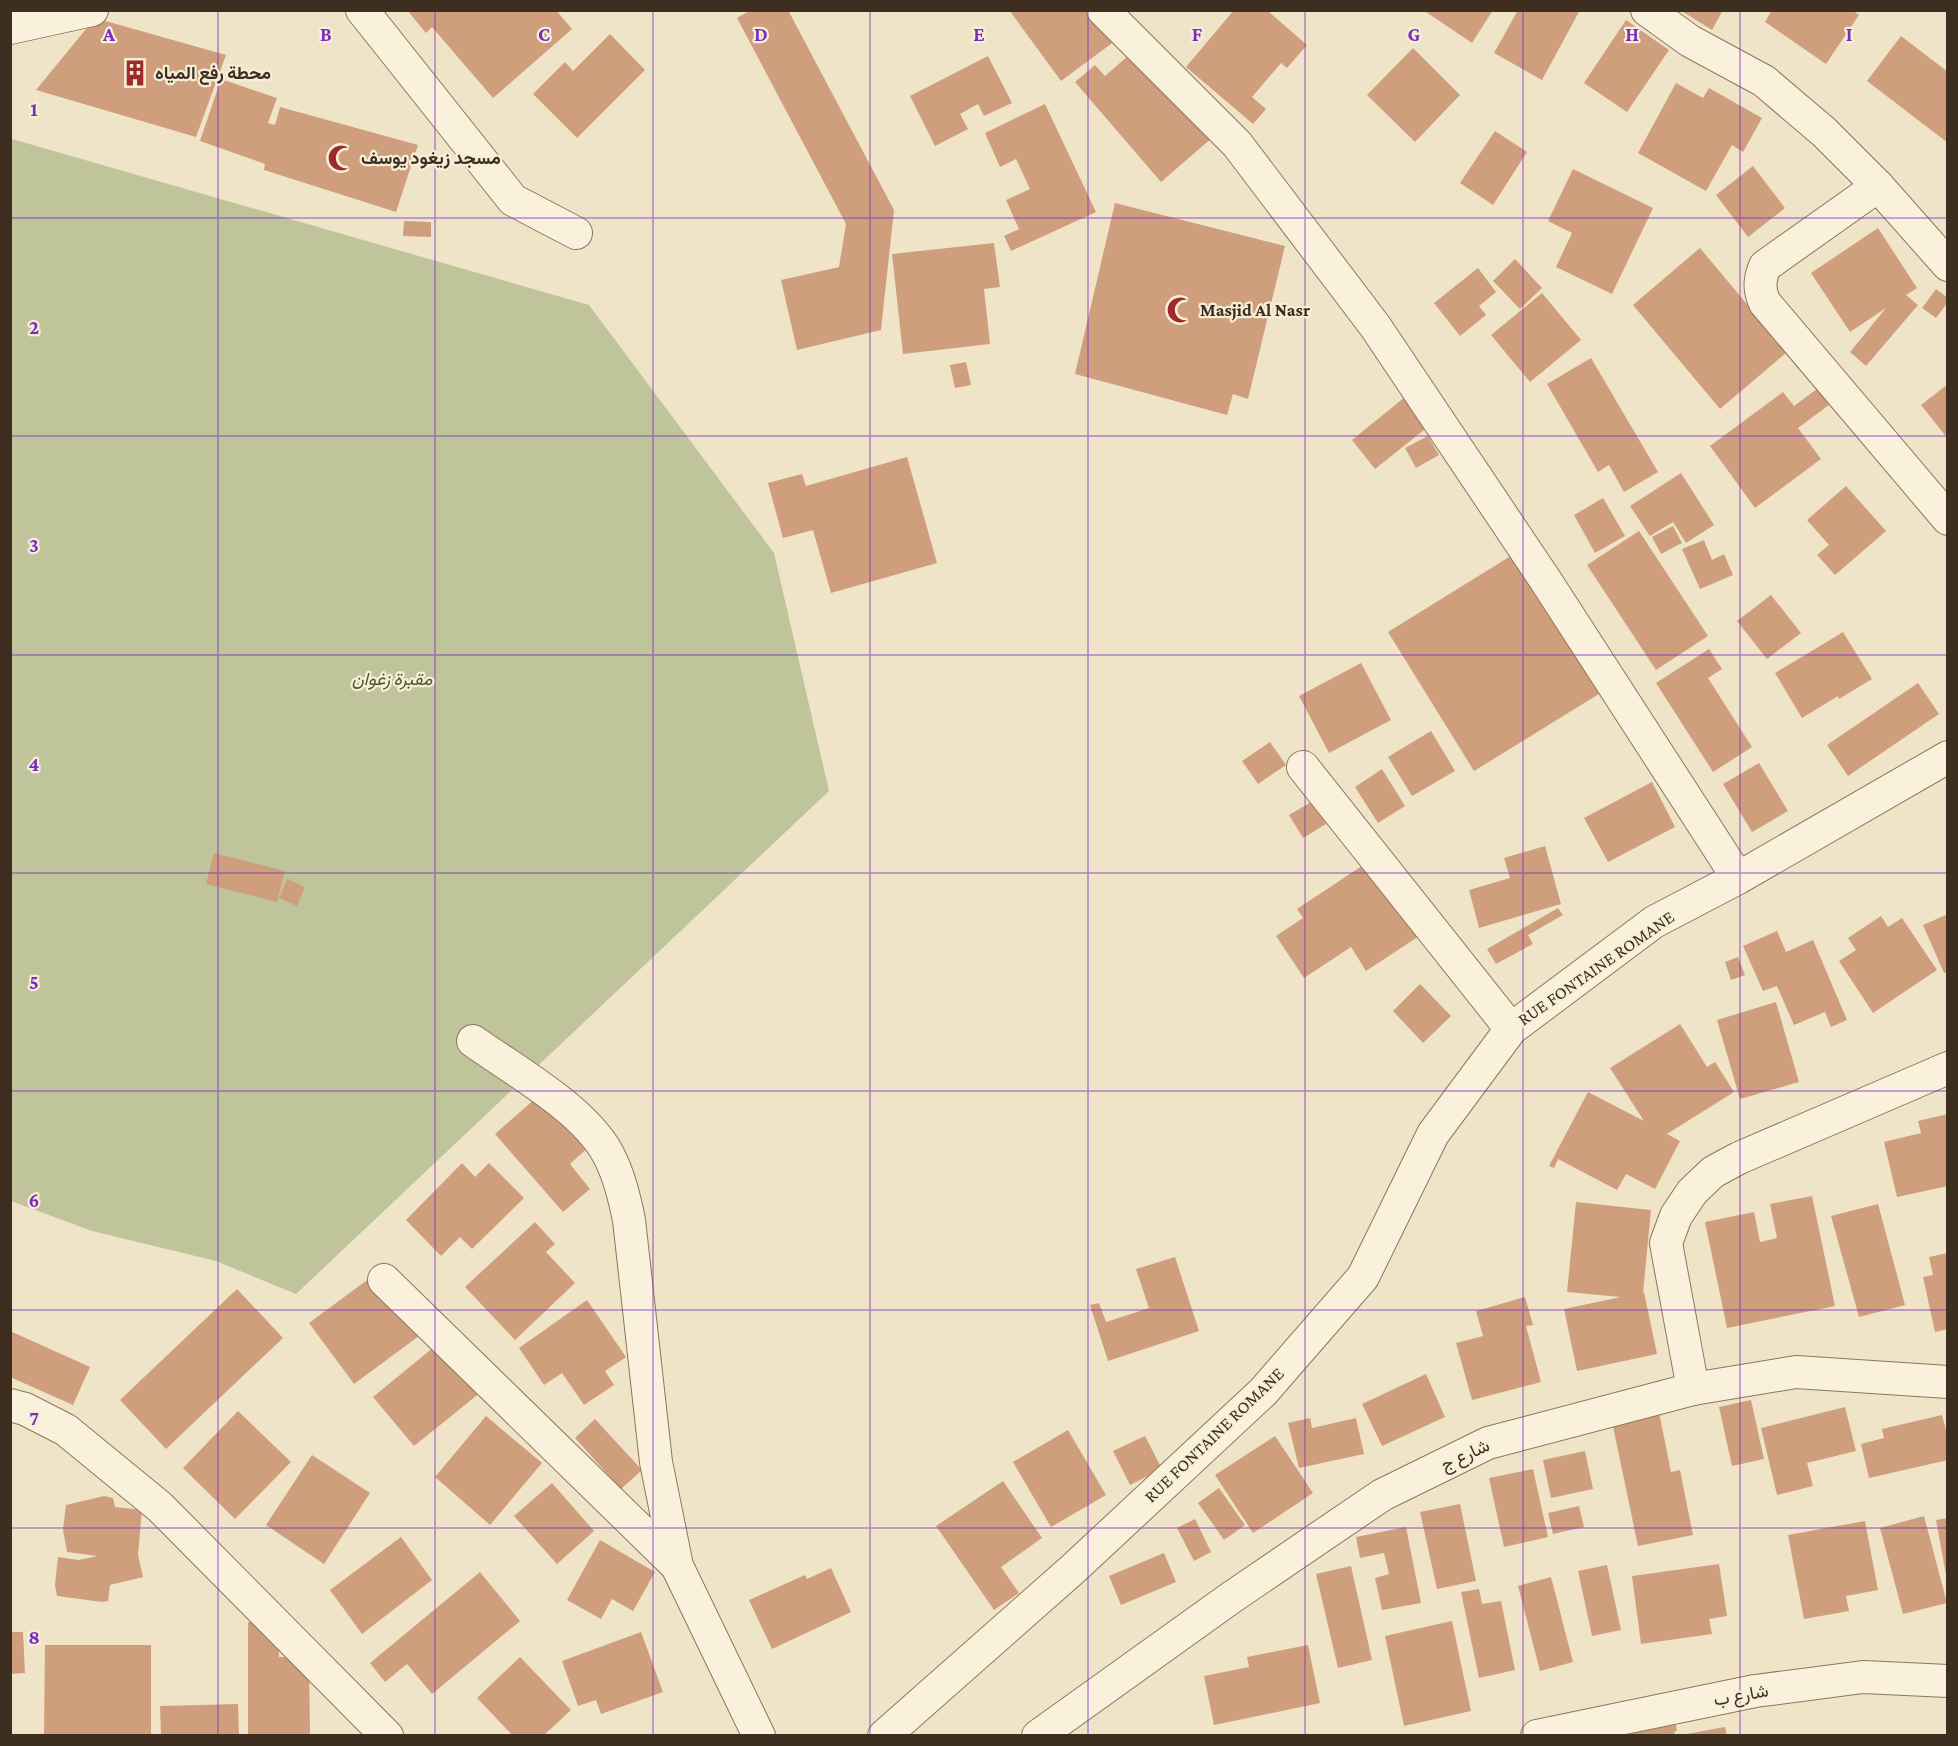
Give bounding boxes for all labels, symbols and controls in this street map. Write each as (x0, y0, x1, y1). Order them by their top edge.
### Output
text: A (102, 23, 116, 45)
text: B (320, 23, 332, 45)
text: C (538, 23, 550, 45)
text: D (754, 23, 768, 45)
text: E (973, 23, 985, 45)
text: F (1192, 23, 1203, 45)
text: G (1408, 23, 1421, 45)
text: H (1625, 23, 1639, 45)
text: I (1846, 23, 1853, 45)
building icon: محطة رفع المياه (120, 58, 150, 88)
place label: محطة رفع المياه (155, 63, 271, 85)
text: 1 (30, 98, 38, 120)
mosque icon: مسجد زيغود يوسف (326, 143, 356, 173)
place label: مسجد زيغود يوسف (361, 148, 501, 169)
mosque icon: Masjid Al Nasr (1165, 295, 1195, 325)
place label: Masjid Al Nasr (1200, 300, 1310, 321)
text: 2 (29, 316, 39, 338)
text: 3 (29, 534, 39, 556)
park label: مقبرة زغوان (352, 669, 433, 690)
text: 4 (29, 753, 40, 775)
street label: RUE FONTAINE ROMANE (1514, 906, 1678, 1029)
text: 5 (29, 971, 39, 993)
text: 6 (29, 1189, 39, 1211)
street label: RUE FONTAINE ROMANE (1140, 1363, 1288, 1507)
text: 7 (29, 1407, 39, 1429)
street label: شارع ج (1437, 1435, 1493, 1477)
text: 8 (28, 1626, 40, 1648)
street label: شارع ب (1712, 1680, 1770, 1712)

